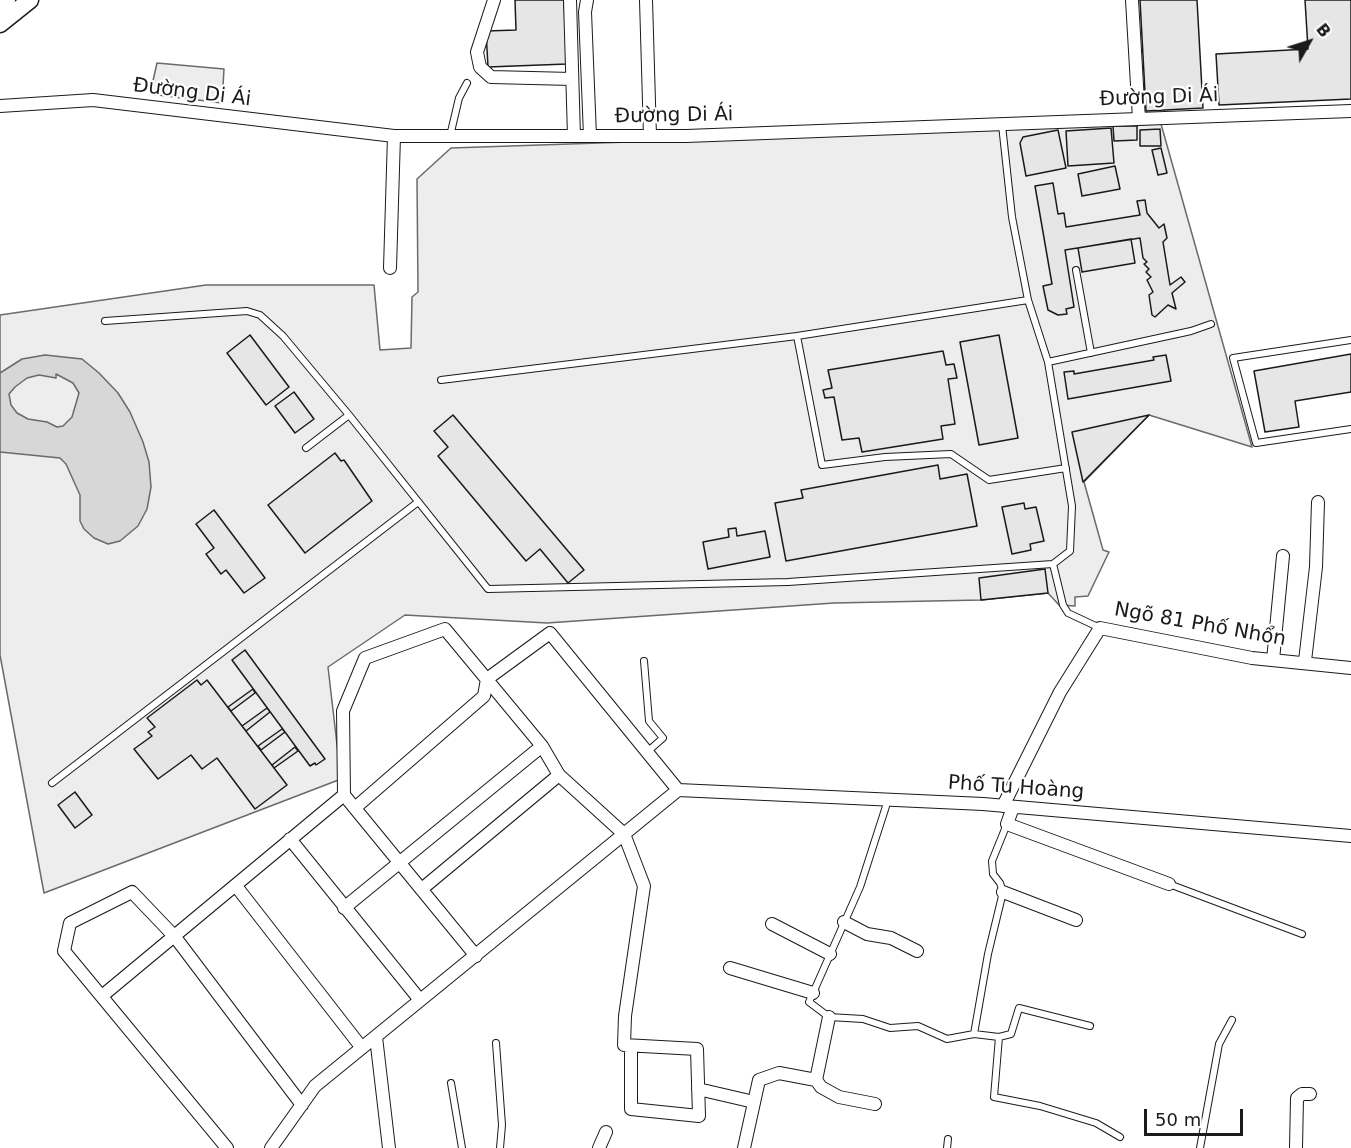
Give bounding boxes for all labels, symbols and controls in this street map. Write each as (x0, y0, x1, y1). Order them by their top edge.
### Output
north arrow (1279, 12, 1339, 72)
text: B (1312, 20, 1335, 41)
street label: Đường Di Ái (132, 74, 252, 112)
street label: Đường Di Ái (1099, 84, 1219, 112)
street label: Đường Di Ái (614, 103, 734, 129)
street label: Ngõ 81 Phố Nhổn (1112, 598, 1288, 652)
street label: Phố Tu Hoàng (947, 771, 1085, 805)
scale bar (1147, 1097, 1246, 1135)
text: 50 m (1155, 1109, 1201, 1130)

